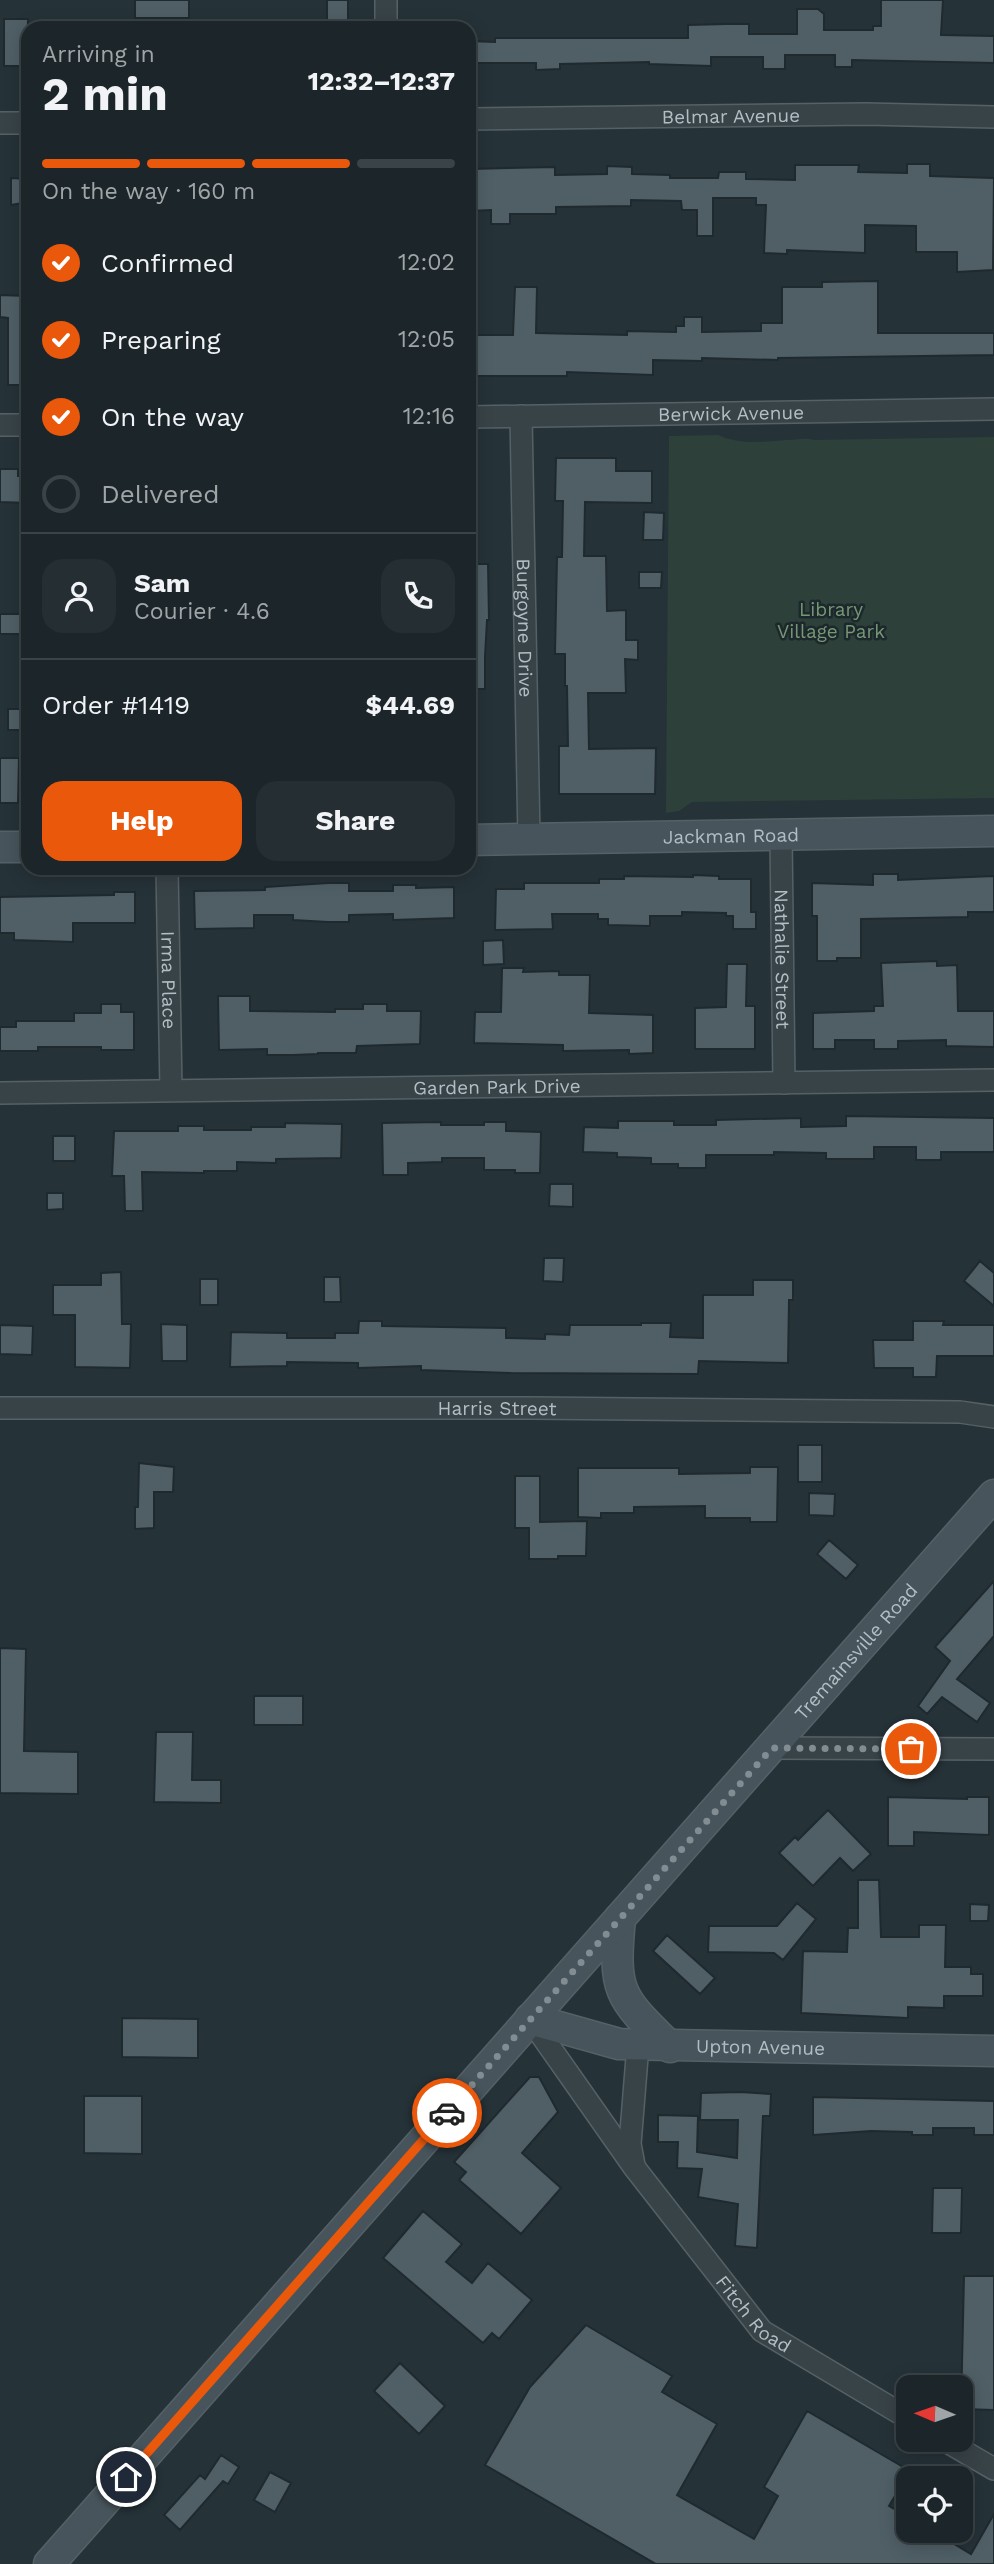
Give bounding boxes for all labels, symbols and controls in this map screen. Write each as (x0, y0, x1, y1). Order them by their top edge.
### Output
text: Arriving in (42, 41, 155, 68)
text: 12:32–12:37 (308, 66, 455, 96)
text: 2 min (42, 67, 168, 121)
street label: Belmar Avenue (662, 104, 800, 129)
text: On the way · 160 m (42, 178, 255, 205)
icon: check (42, 244, 80, 282)
text: Confirmed (101, 248, 234, 278)
text: 12:02 (398, 249, 455, 276)
icon: check (42, 321, 80, 359)
text: Preparing (101, 325, 221, 355)
text: 12:05 (398, 326, 455, 353)
icon: check (42, 398, 80, 436)
street label: Berwick Avenue (658, 401, 804, 426)
text: On the way (101, 402, 244, 432)
text: 12:16 (403, 403, 455, 430)
text: Delivered (101, 479, 220, 509)
street label: Burgoyne Drive (512, 558, 537, 698)
button: person (42, 559, 116, 633)
button: phone (381, 559, 455, 633)
text: Sam (134, 568, 190, 598)
text: Courier · 4.6 (134, 598, 270, 625)
park label: Library Village Park (777, 598, 885, 643)
text: Order #1419 (42, 690, 190, 720)
text: $44.69 (365, 690, 455, 720)
button: Help (42, 781, 242, 861)
button: Share (256, 781, 455, 861)
street label: Jackman Road (663, 823, 799, 849)
street label: Nathalie Street (770, 889, 794, 1029)
street label: Irma Place (156, 931, 181, 1029)
street label: Garden Park Drive (413, 1074, 581, 1100)
street label: Harris Street (438, 1397, 557, 1420)
street label: Tremainsville Road (790, 1579, 922, 1725)
pin (881, 1719, 941, 1779)
icon: bag (892, 1730, 930, 1768)
street label: Upton Avenue (696, 2034, 825, 2060)
courier (412, 2078, 482, 2148)
icon: car (428, 2094, 466, 2132)
street label: Fitch Road (711, 2271, 795, 2358)
north arrow (896, 2375, 973, 2452)
map controls (896, 2375, 973, 2543)
pin (96, 2447, 156, 2507)
icon: home (107, 2458, 145, 2496)
button: locate (896, 2466, 973, 2543)

